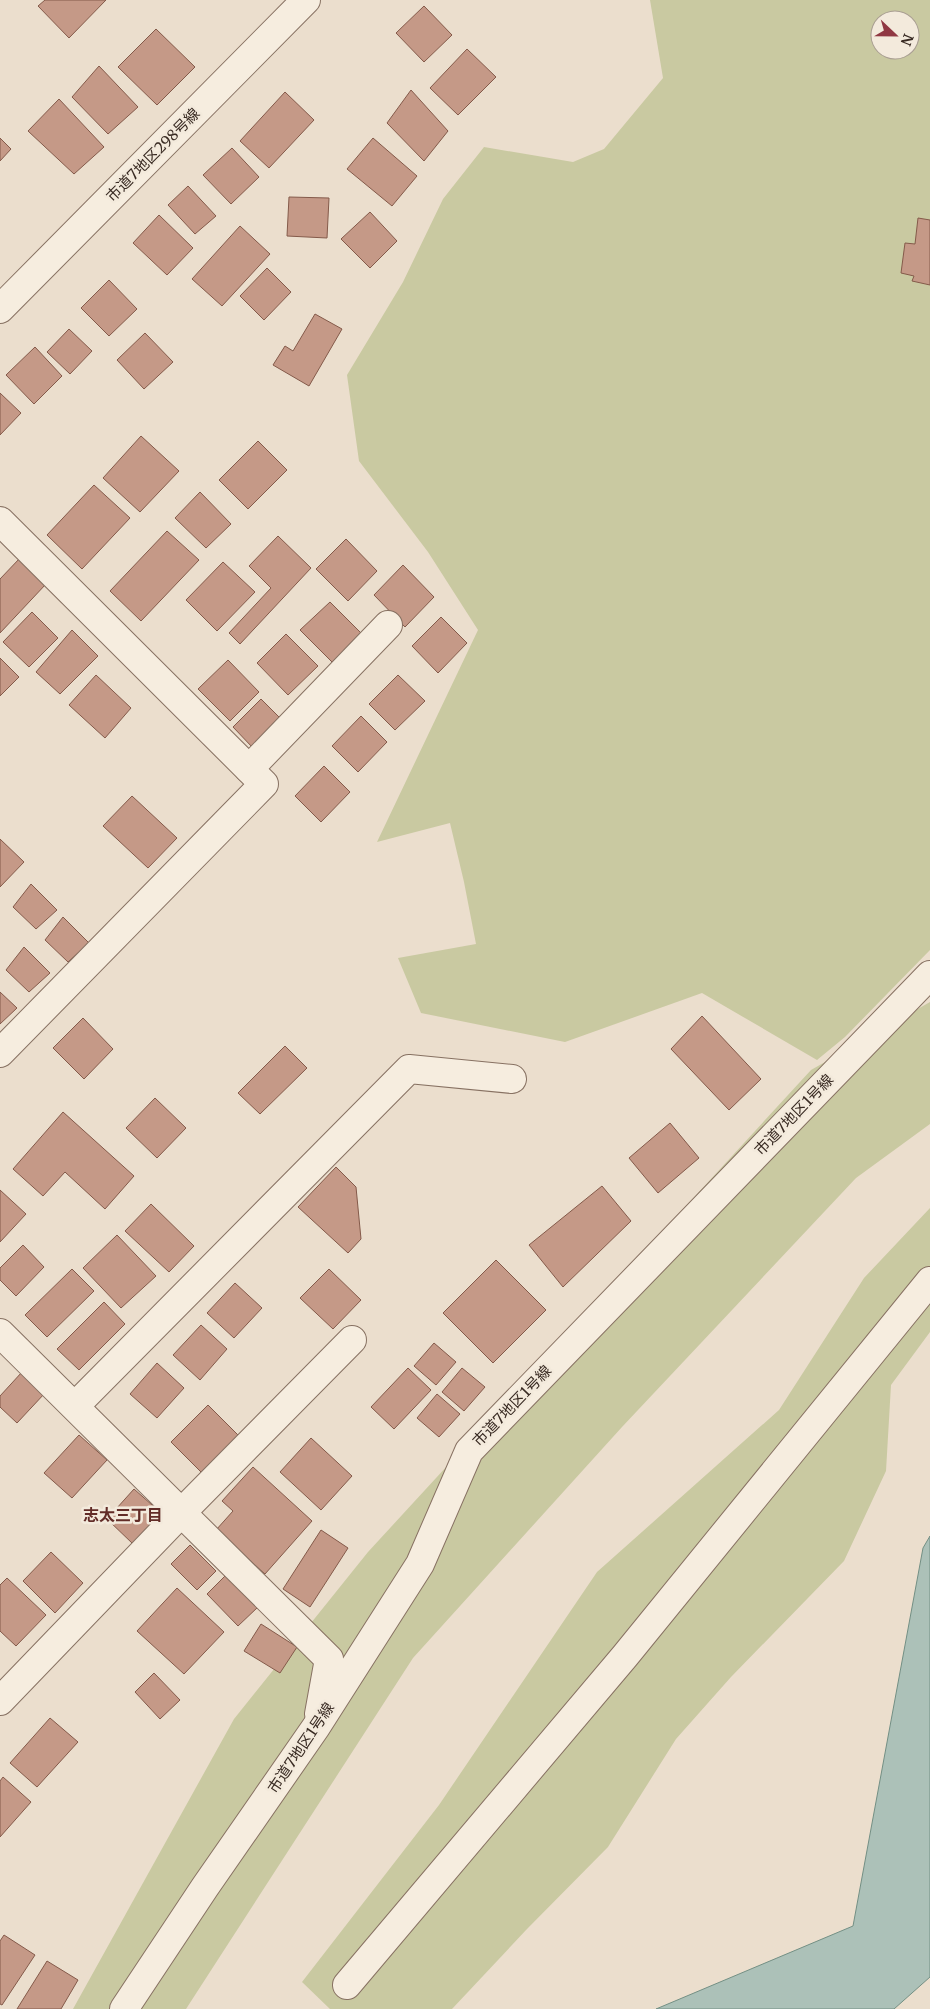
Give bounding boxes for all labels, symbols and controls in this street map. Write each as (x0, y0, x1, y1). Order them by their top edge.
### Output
north arrow (870, 10, 920, 60)
text: N (897, 31, 917, 48)
street label: 市道7地区298号線 (102, 104, 204, 206)
street label: 市道7地区1号線 (750, 1070, 837, 1159)
street label: 市道7地区1号線 (468, 1361, 555, 1450)
district label: 志太三丁目 (83, 1505, 163, 1525)
street label: 市道7地区1号線 (263, 1699, 338, 1797)

